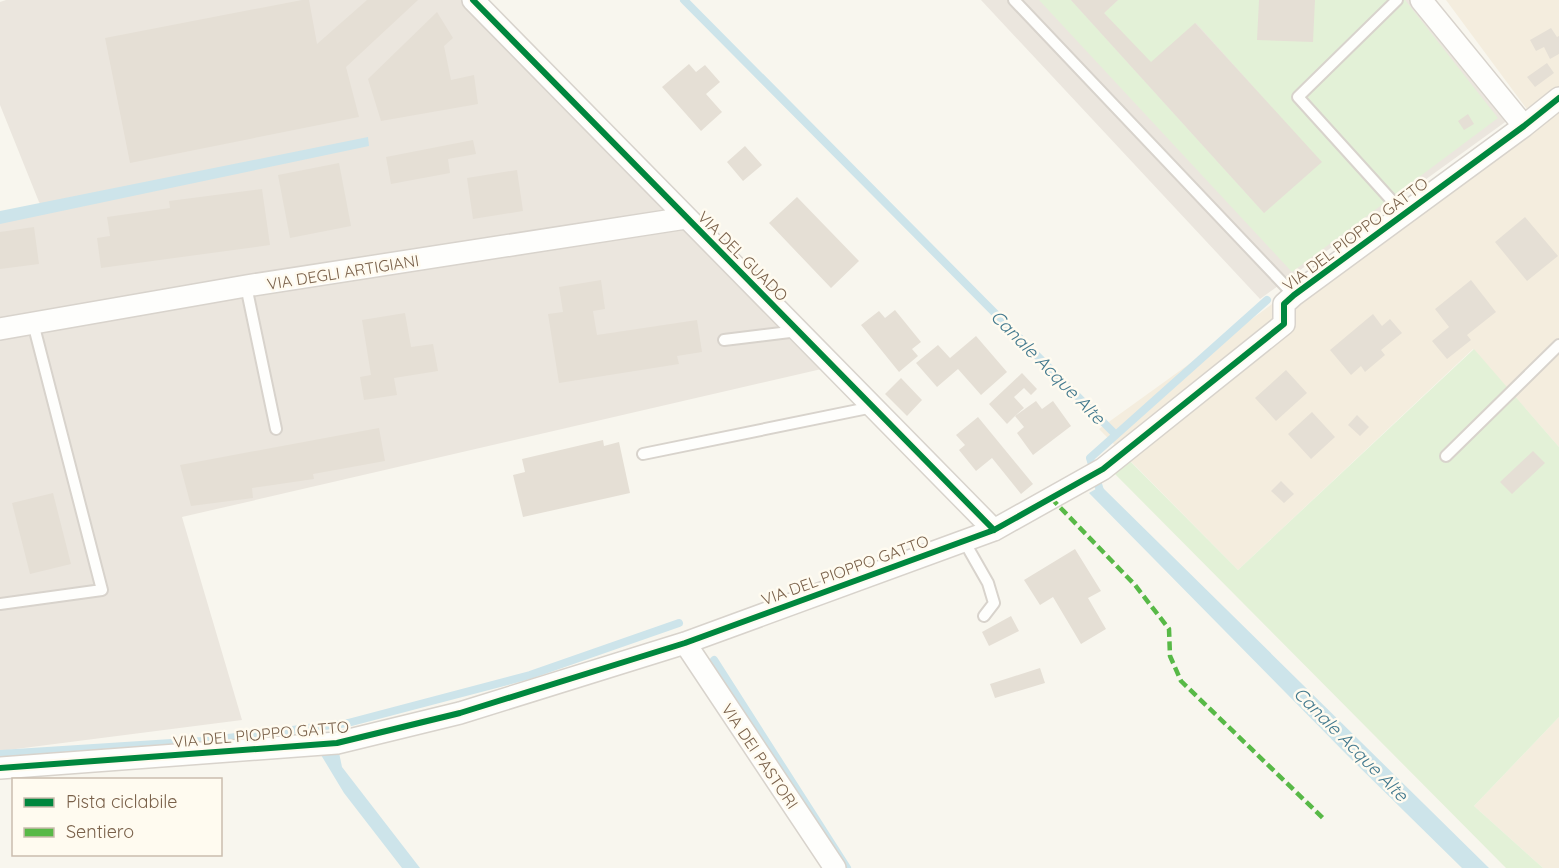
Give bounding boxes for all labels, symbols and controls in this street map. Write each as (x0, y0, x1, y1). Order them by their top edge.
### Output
street label: VIA DEL PIOPPO GATTO (1278, 173, 1432, 295)
street label: VIA DEL GUADO (694, 207, 792, 305)
street label: VIA DEGLI ARTIGIANI (266, 250, 420, 294)
water label: Canale Acque Alte (986, 305, 1111, 430)
street label: VIA DEL PIOPPO GATTO (759, 530, 931, 610)
water label: Canale Acque Alte (1289, 682, 1414, 807)
street label: VIA DEI PASTORI (717, 699, 803, 813)
street label: VIA DEL PIOPPO GATTO (172, 716, 350, 752)
legend (12, 778, 222, 856)
text: Pista ciclabile (66, 790, 177, 813)
text: Sentiero (66, 820, 134, 843)

